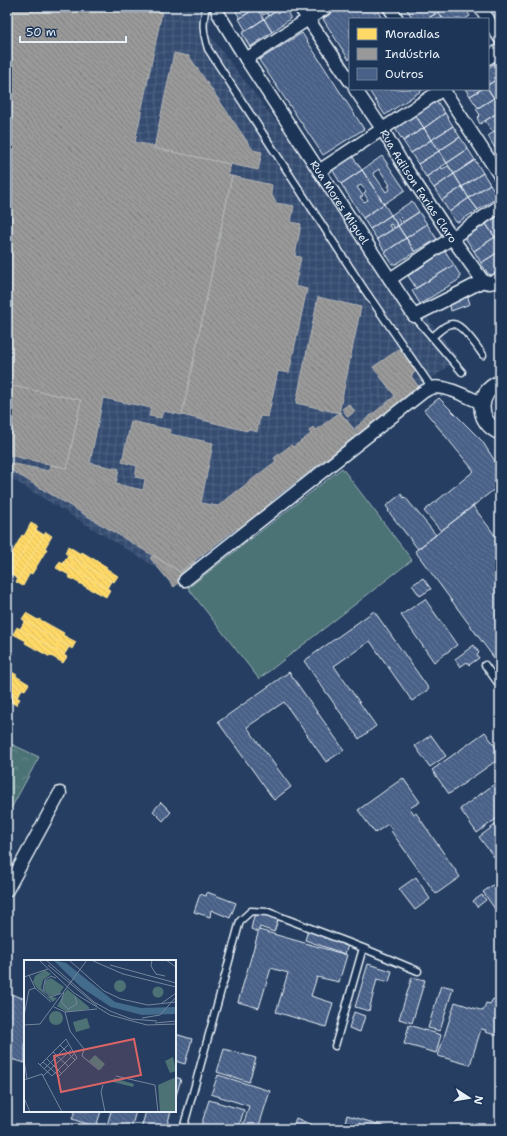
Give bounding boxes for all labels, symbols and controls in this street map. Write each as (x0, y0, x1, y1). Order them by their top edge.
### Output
scale bar (20, 18, 126, 44)
legend (349, 18, 489, 90)
text: 50 m (26, 24, 56, 40)
text: Moradias (385, 26, 440, 42)
text: Indústria (385, 46, 440, 62)
text: Outros (385, 66, 424, 82)
street label: Rua Adilson Farias Claro (376, 127, 460, 246)
street label: Rua Mores Miguel (306, 158, 372, 248)
inset map (24, 960, 176, 1112)
north arrow (449, 1078, 489, 1118)
text: N (470, 1094, 487, 1106)

